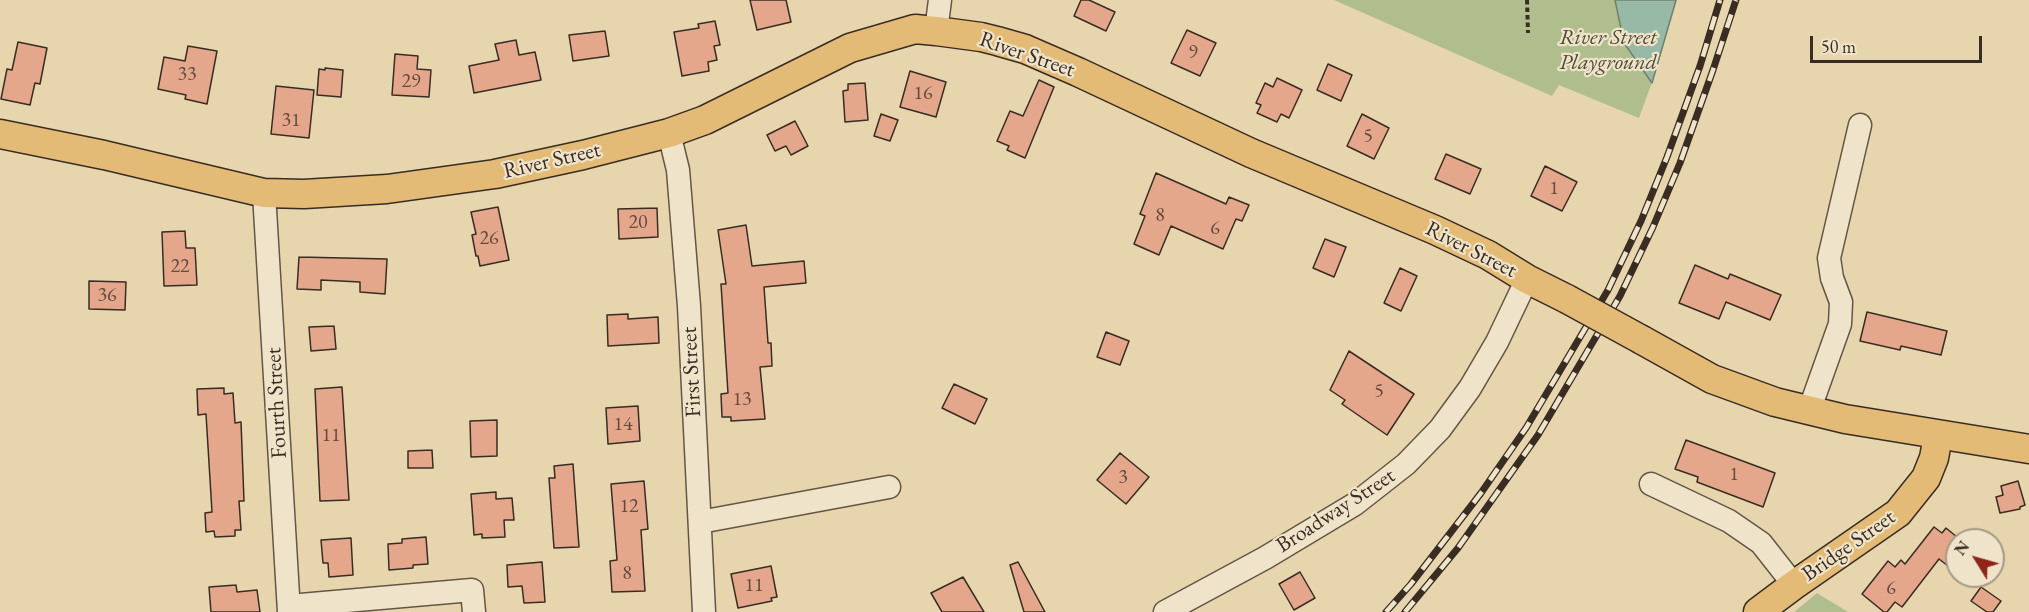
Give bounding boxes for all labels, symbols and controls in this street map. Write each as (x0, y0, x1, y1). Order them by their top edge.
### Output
scale bar (1813, 24, 1986, 62)
park label: River Street Playground (1559, 25, 1657, 76)
street label: River Street (976, 26, 1078, 84)
text: 50 m (1821, 35, 1856, 58)
house number: 9 (1188, 41, 1198, 65)
house number: 33 (177, 63, 197, 87)
house number: 29 (401, 70, 421, 94)
house number: 16 (913, 82, 933, 106)
house number: 31 (281, 109, 301, 133)
house number: 5 (1363, 125, 1373, 149)
street label: River Street (501, 137, 603, 185)
house number: 1 (1549, 177, 1559, 201)
house number: 8 (1155, 204, 1165, 228)
house number: 20 (628, 211, 648, 235)
street label: River Street (1421, 216, 1521, 284)
house number: 6 (1210, 217, 1220, 241)
house number: 26 (479, 227, 499, 251)
house number: 22 (170, 255, 190, 279)
house number: 36 (97, 284, 117, 308)
street label: First Street (676, 326, 708, 418)
street label: Fourth Street (261, 347, 293, 459)
house number: 5 (1374, 380, 1384, 404)
house number: 13 (732, 388, 752, 412)
house number: 14 (613, 413, 633, 437)
house number: 11 (321, 424, 341, 448)
street label: Broadway Street (1272, 463, 1400, 559)
house number: 1 (1729, 463, 1739, 487)
house number: 3 (1118, 466, 1128, 490)
house number: 12 (619, 495, 639, 519)
street label: Bridge Street (1797, 504, 1901, 588)
north arrow (1945, 528, 2005, 588)
text: N (1950, 537, 1974, 560)
house number: 8 (622, 562, 632, 586)
house number: 11 (744, 574, 764, 598)
house number: 6 (1886, 577, 1896, 601)

